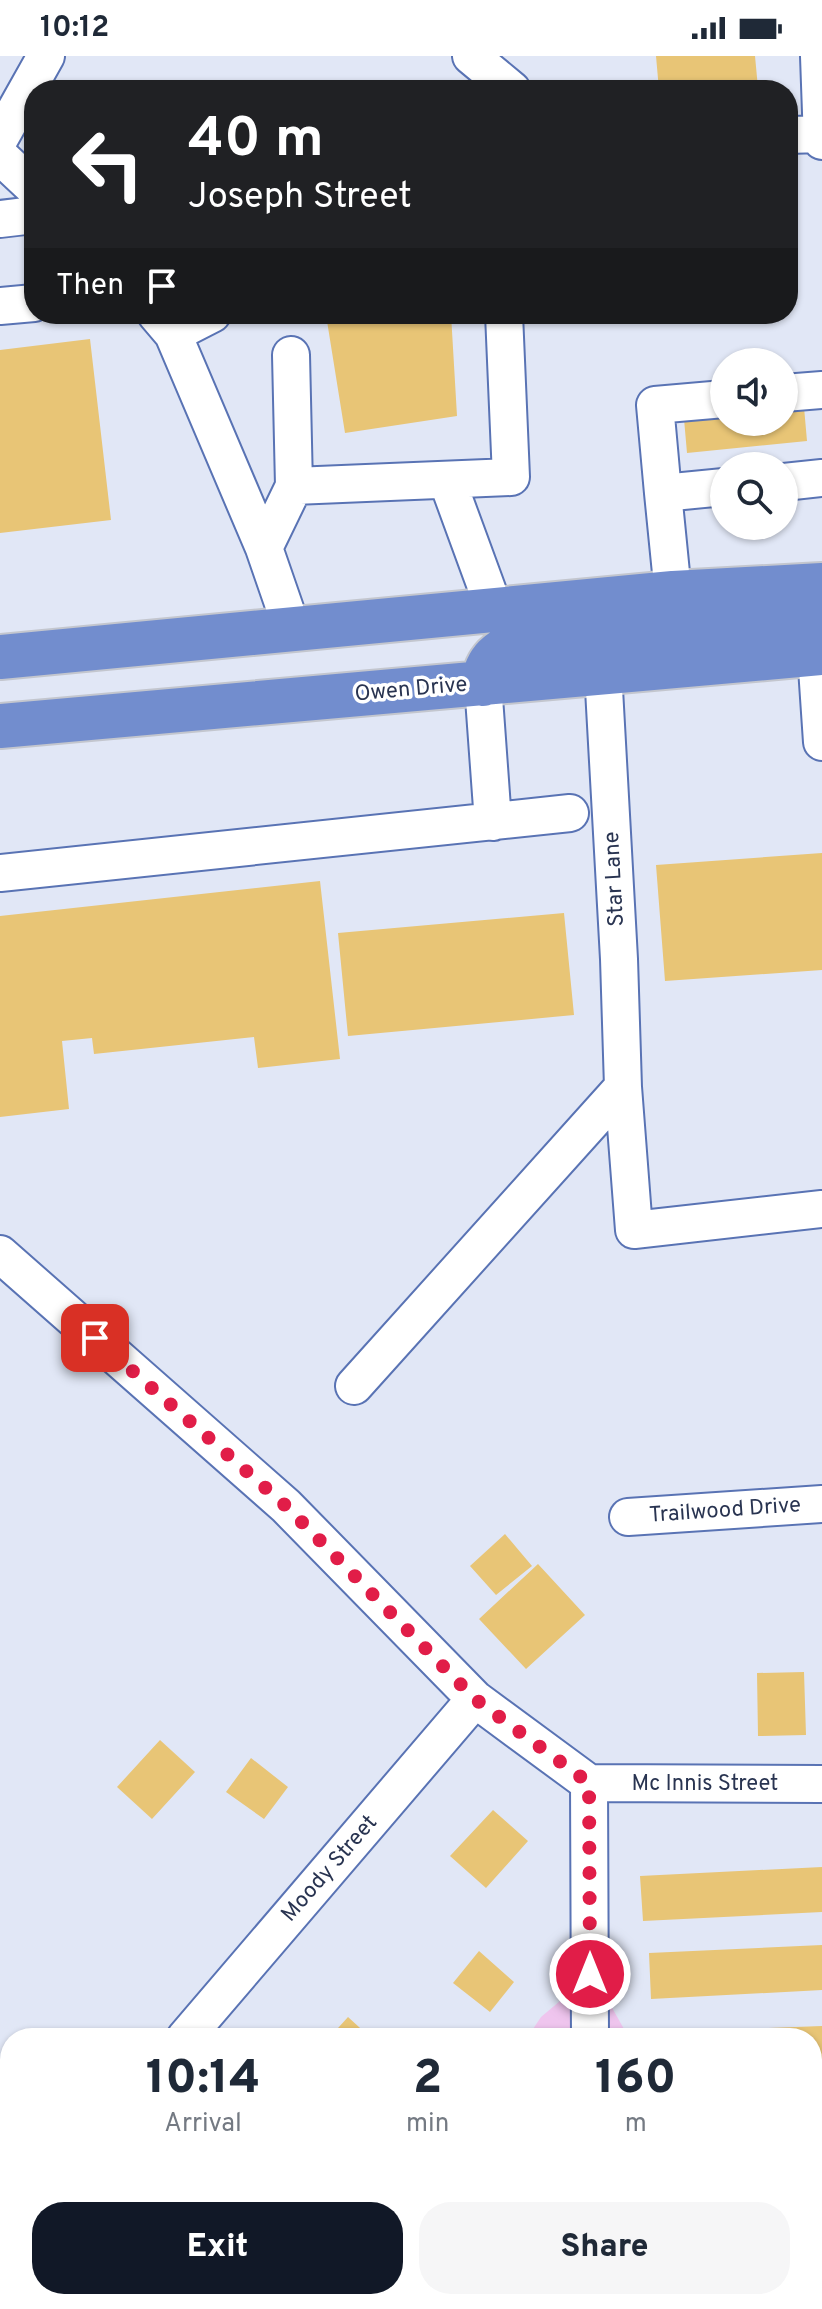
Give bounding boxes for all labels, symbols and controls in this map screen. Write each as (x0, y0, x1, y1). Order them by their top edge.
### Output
text: 10:12 (40, 10, 109, 47)
text: 40 m (188, 106, 324, 176)
icon: left (56, 112, 160, 216)
text: Joseph Street (188, 175, 412, 221)
icon: arrive (140, 264, 184, 308)
text: Then (56, 268, 124, 305)
map controls (710, 348, 798, 540)
button: sound (710, 348, 798, 436)
button: search (710, 452, 798, 540)
street label: Owen Drive (353, 672, 469, 708)
street label: Star Lane (599, 831, 631, 927)
pin (61, 1304, 129, 1372)
icon: arrive (73, 1316, 117, 1360)
street label: Trailwood Drive (648, 1492, 802, 1530)
street label: Mc Innis Street (632, 1771, 778, 1798)
street label: Moody Street (276, 1810, 384, 1928)
position arrow (548, 1932, 632, 2016)
text: 10:14 (146, 2050, 260, 2110)
text: 2 (413, 2050, 442, 2110)
text: 160 (595, 2050, 676, 2110)
text: Arrival (164, 2108, 242, 2141)
text: min (406, 2108, 449, 2141)
text: m (625, 2108, 647, 2141)
button: Exit (32, 2202, 403, 2294)
button: Share (419, 2202, 790, 2294)

